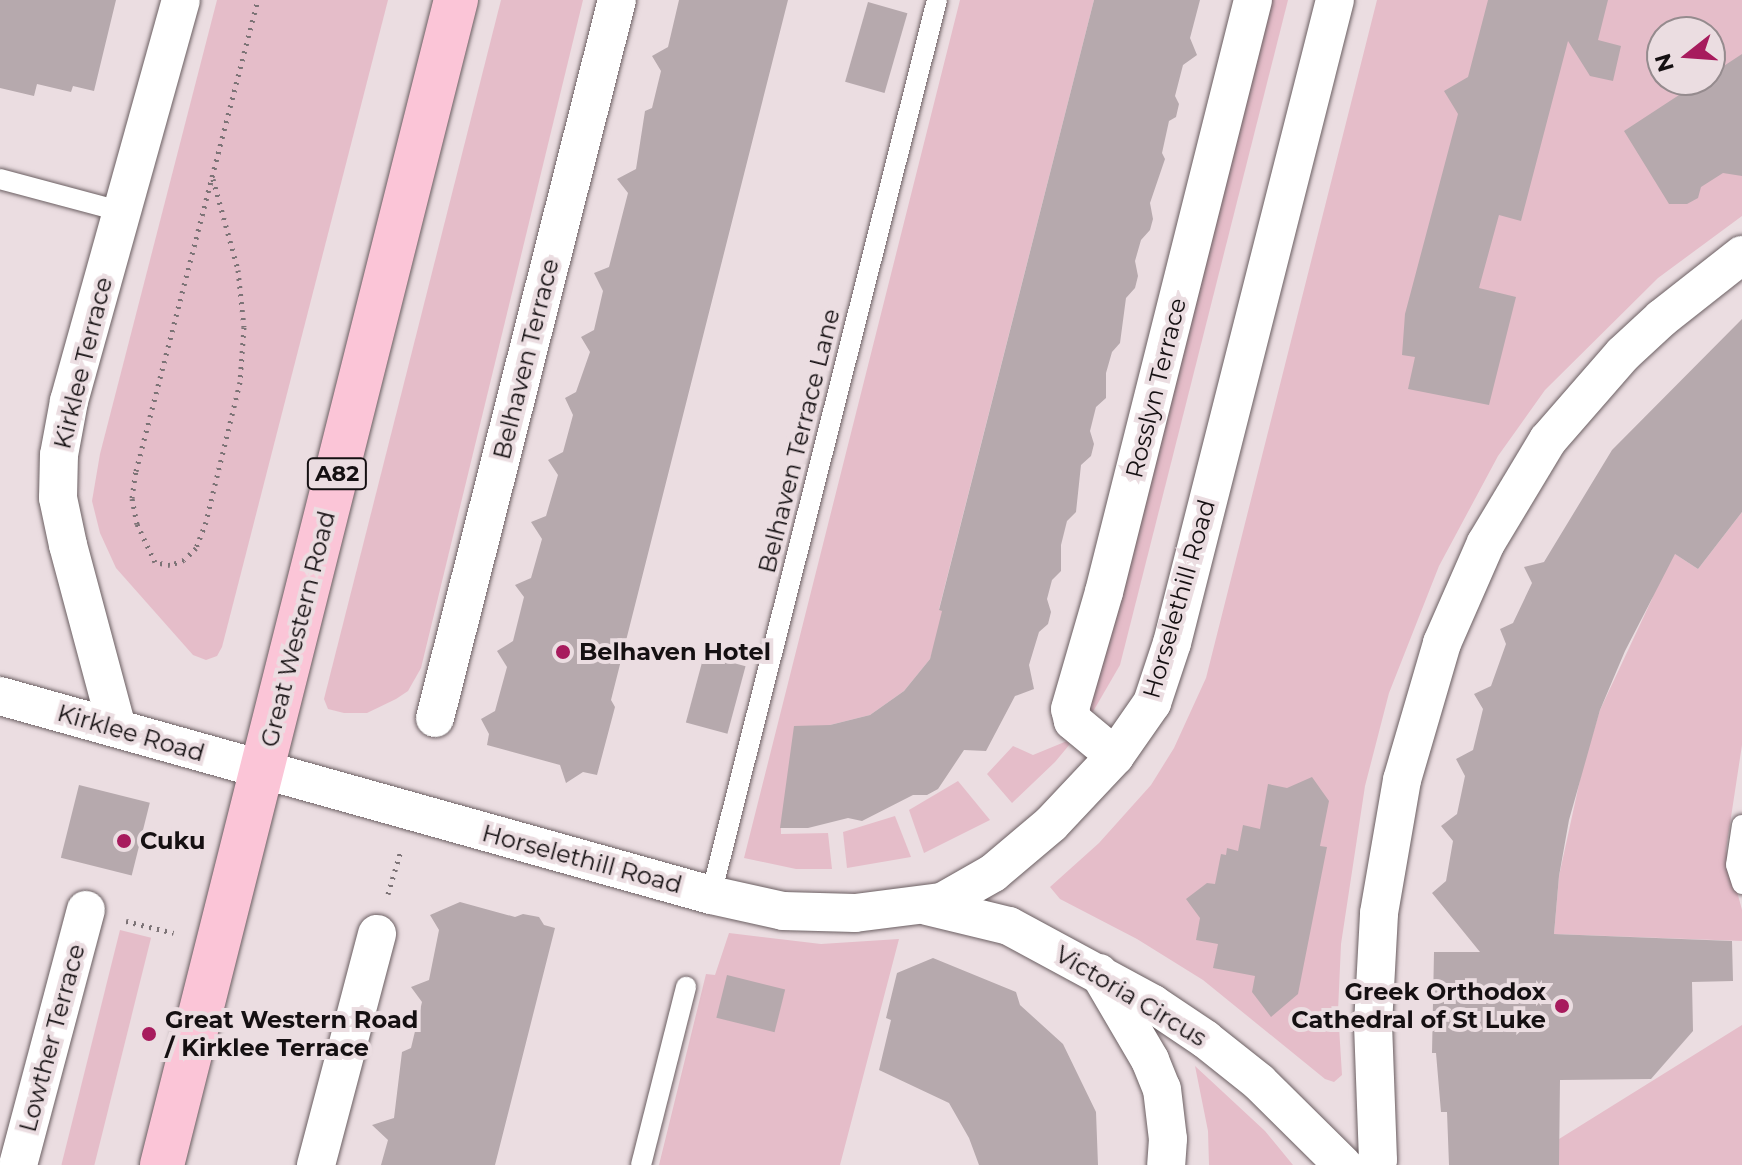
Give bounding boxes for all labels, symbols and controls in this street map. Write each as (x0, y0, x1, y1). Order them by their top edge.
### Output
north arrow (1646, 16, 1726, 96)
text: N (1649, 50, 1680, 75)
street label: Belhaven Terrace (487, 256, 565, 462)
street label: Kirklee Terrace (48, 274, 118, 452)
street label: Rosslyn Terrace (1120, 295, 1192, 481)
street label: Belhaven Terrace Lane (752, 306, 846, 576)
road number: A82 (305, 456, 369, 492)
street label: Horselethill Road (1137, 496, 1221, 702)
street label: Great Western Road (255, 508, 341, 750)
place label: Belhaven Hotel (579, 638, 771, 666)
marker: Belhaven Hotel (554, 643, 572, 661)
street label: Kirklee Road (54, 698, 208, 768)
street label: Horselethill Road (479, 818, 685, 900)
place label: Cuku (140, 827, 205, 855)
marker: Cuku (115, 832, 133, 850)
street label: Victoria Circus (1050, 940, 1212, 1052)
street label: Lowther Terrace (13, 941, 91, 1135)
place label: Greek Orthodox Cathedral of St Luke (1291, 978, 1546, 1034)
marker: Greek Orthodox Cathedral of St Luke (1553, 997, 1571, 1015)
place label: Great Western Road / Kirklee Terrace (165, 1006, 418, 1062)
marker: Great Western Road / Kirklee Terrace (140, 1025, 158, 1043)

